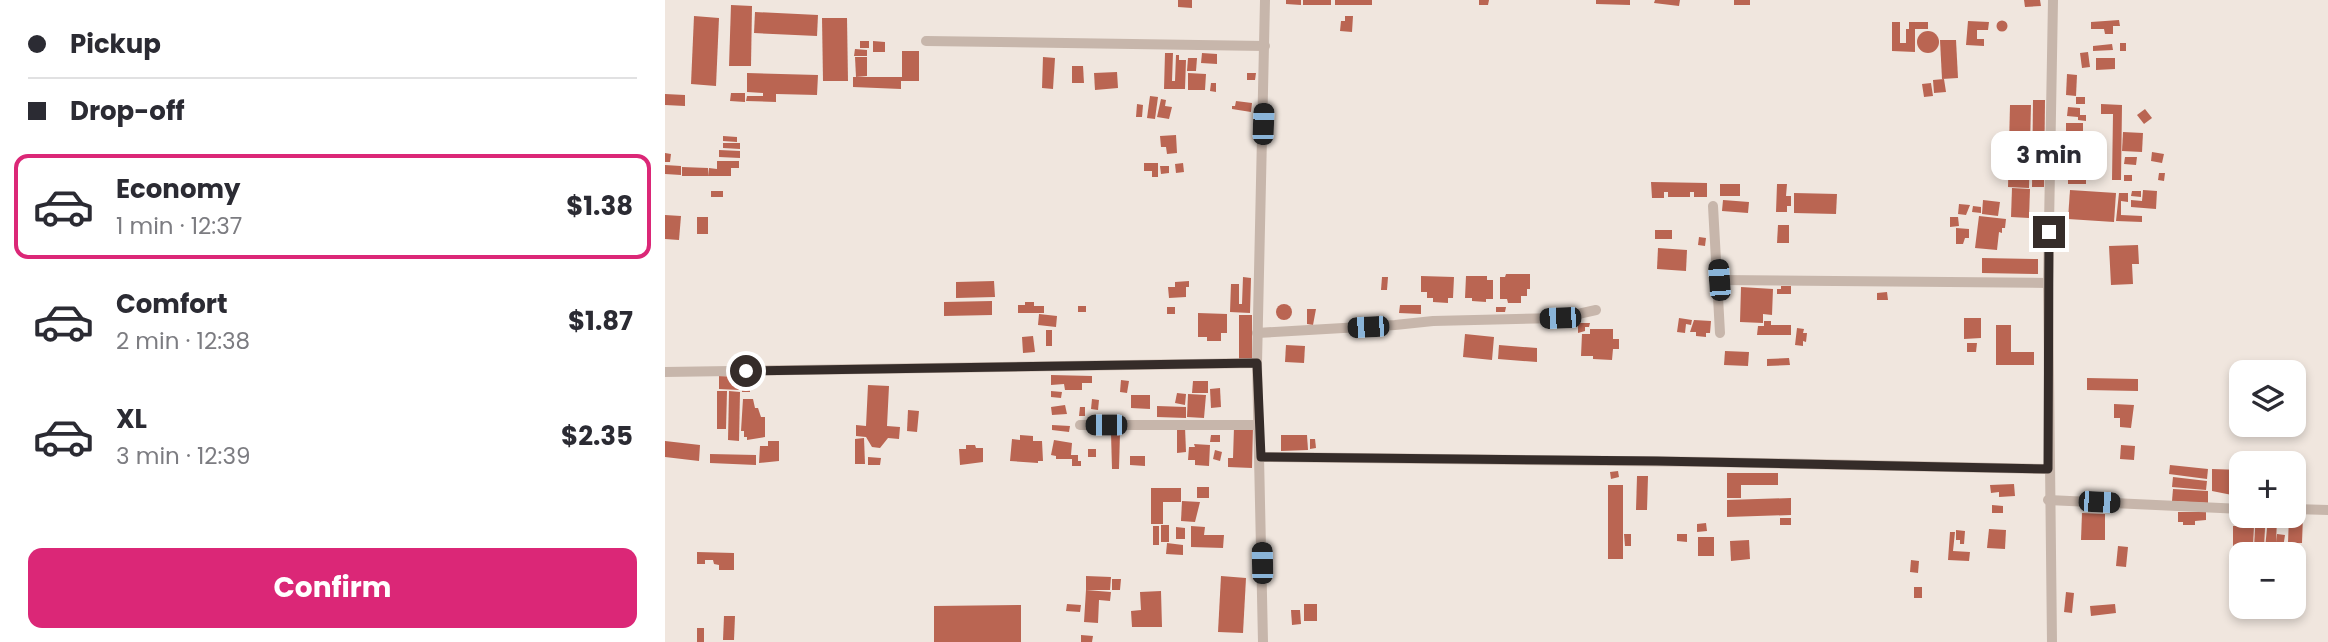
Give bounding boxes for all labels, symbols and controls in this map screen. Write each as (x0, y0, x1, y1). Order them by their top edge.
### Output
text: Pickup (70, 26, 161, 62)
text: Drop-off (70, 93, 185, 129)
car (1252, 103, 1275, 145)
callout: 3 min (1991, 131, 2107, 180)
text: 3 min (2016, 139, 2082, 171)
text: Economy (116, 171, 240, 207)
icon: car (32, 175, 95, 238)
text: $1.38 (566, 188, 633, 224)
text: 1 min · 12:37 (116, 210, 242, 242)
route end (2033, 216, 2065, 248)
car (1708, 258, 1731, 302)
text: Comfort (116, 286, 228, 322)
icon: car (32, 290, 95, 353)
text: $1.87 (568, 303, 633, 339)
car (1539, 307, 1582, 329)
car (1347, 315, 1390, 339)
text: 2 min · 12:38 (116, 325, 250, 357)
route start (730, 355, 762, 387)
map controls (2229, 360, 2306, 619)
button: layers (2229, 360, 2306, 437)
text: XL (116, 401, 147, 437)
icon: car (32, 405, 95, 468)
car (1086, 415, 1128, 436)
text: $2.35 (561, 418, 633, 454)
text: 3 min · 12:39 (116, 440, 250, 472)
button: + (2229, 451, 2306, 528)
car (2078, 490, 2121, 514)
car (1252, 542, 1273, 584)
button: − (2229, 542, 2306, 619)
button: Confirm (28, 548, 637, 628)

